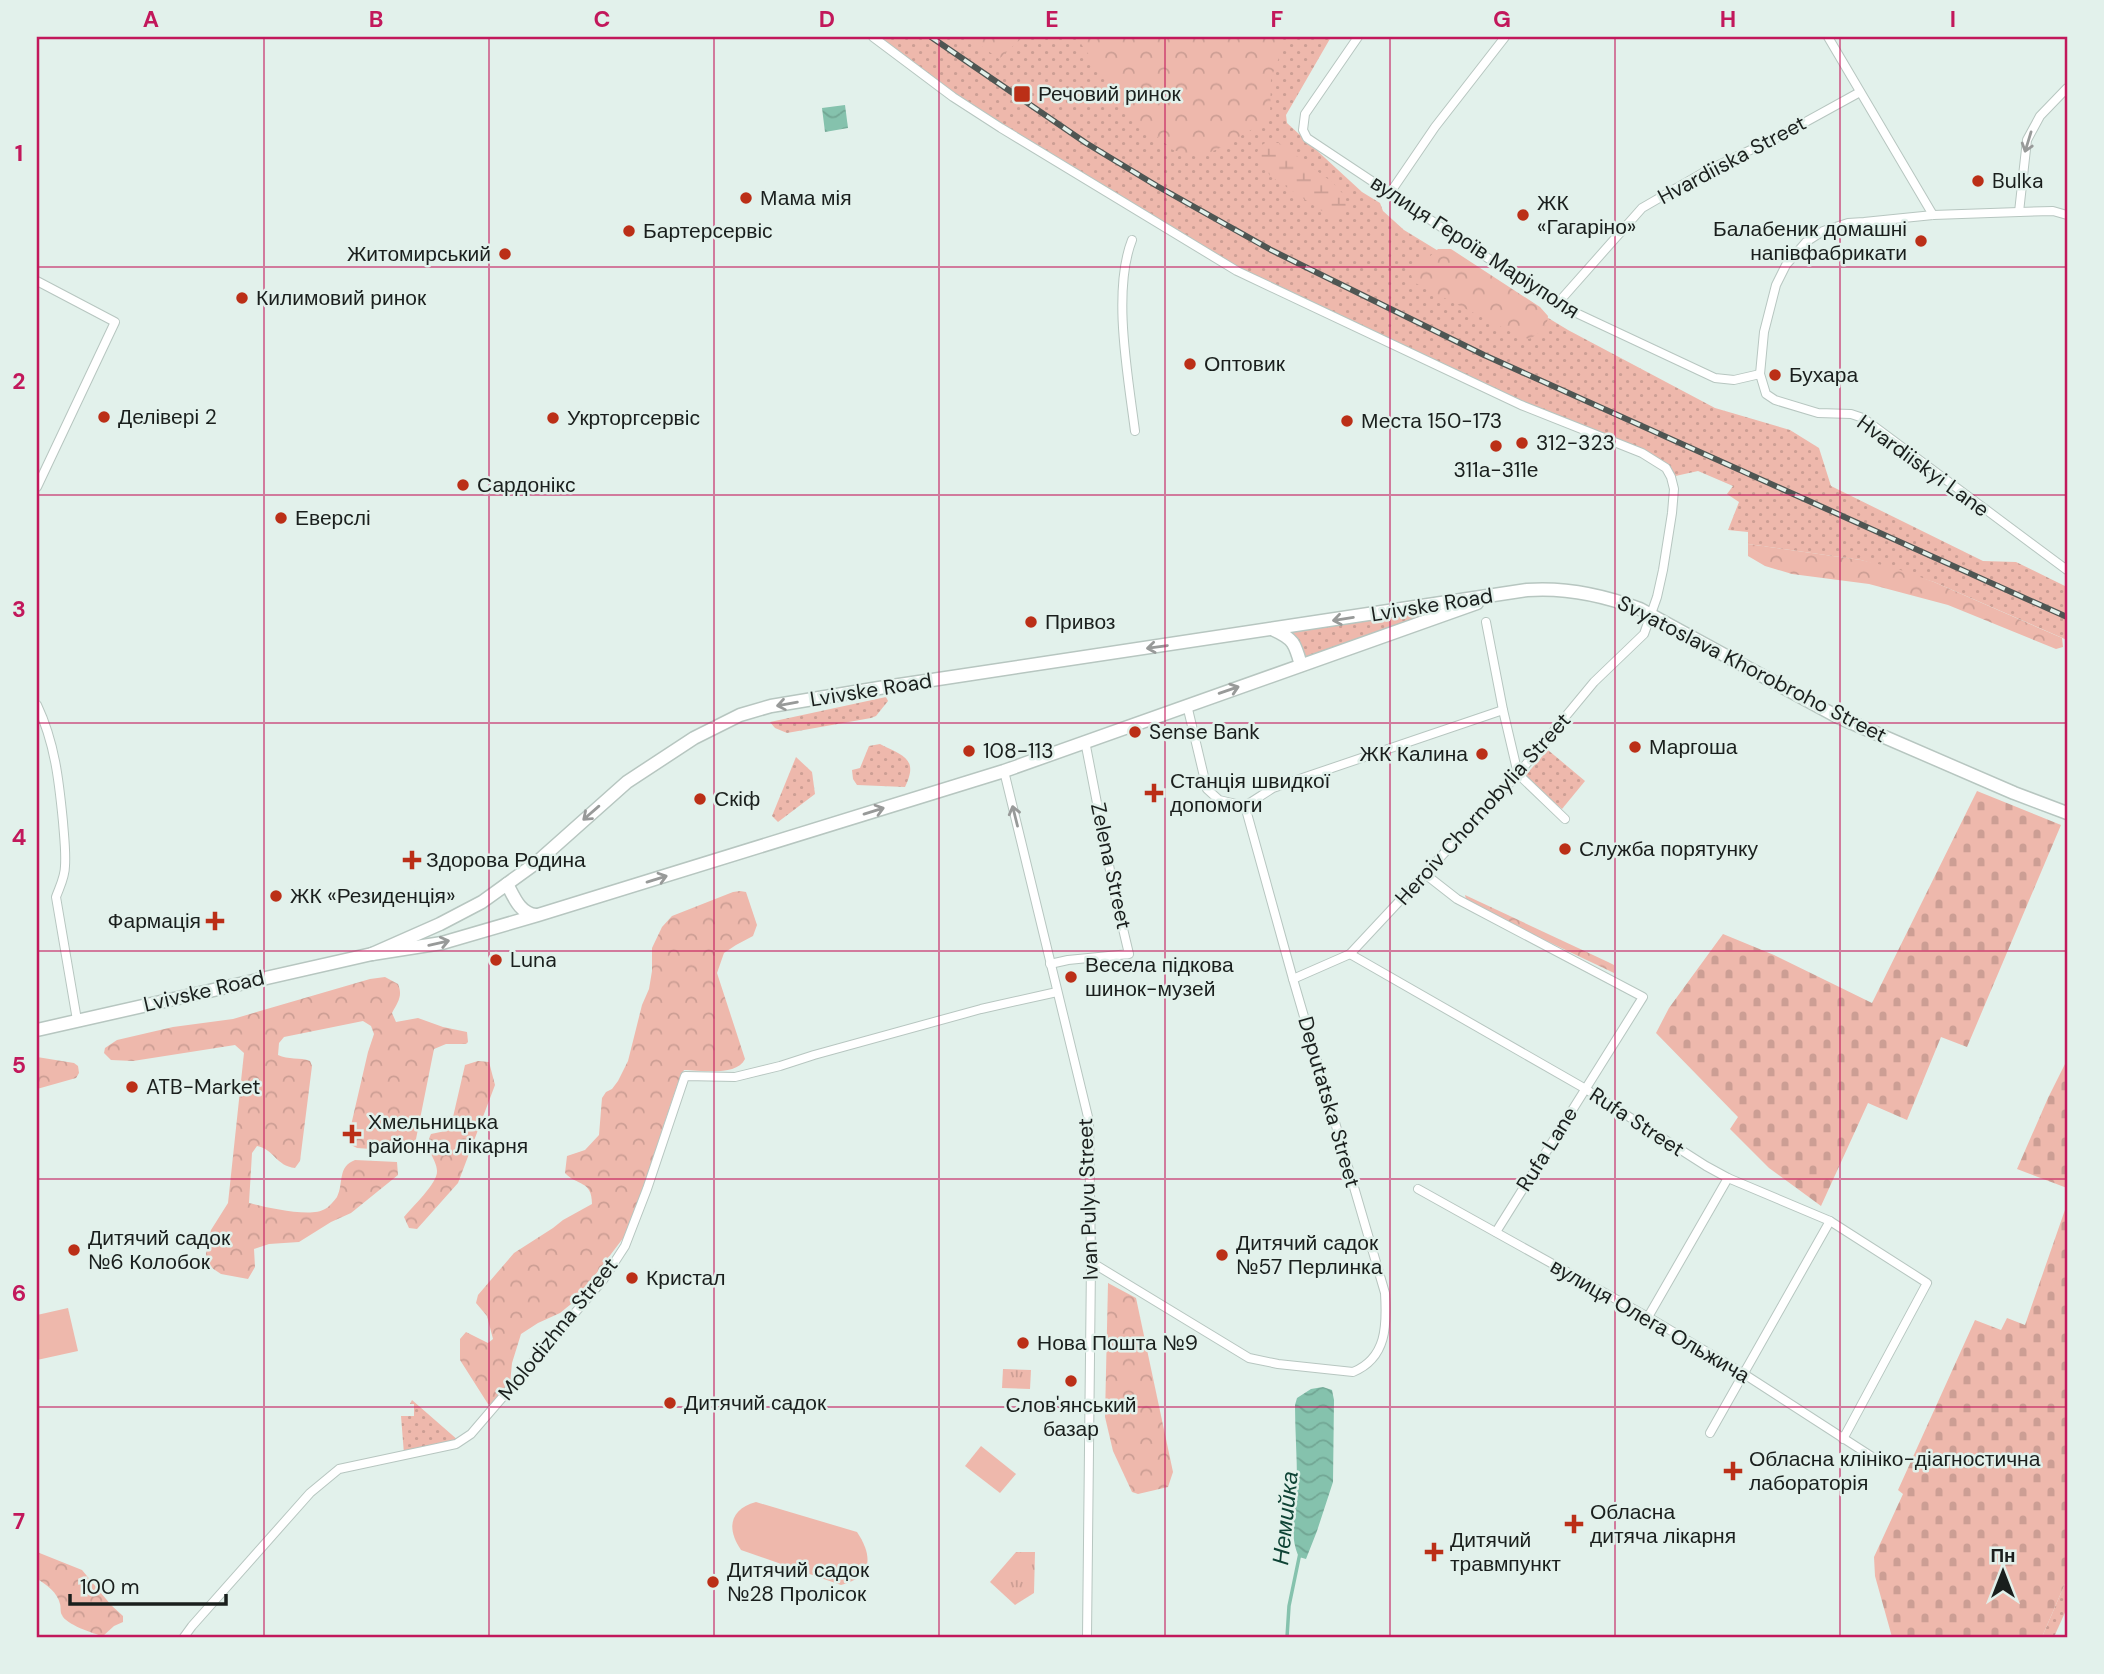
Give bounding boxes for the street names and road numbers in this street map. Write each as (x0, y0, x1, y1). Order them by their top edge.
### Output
street label: Hvardiiska Street (1653, 109, 1811, 211)
street label: вулиця Героїв Маріуполя (1365, 169, 1585, 325)
street label: Hvardiiskyi Lane (1851, 409, 1995, 523)
street label: Lvivske Road (1369, 582, 1495, 628)
street label: Svyatoslava Khorobroho Street (1613, 589, 1891, 749)
street label: Lvivske Road (808, 667, 934, 713)
street label: Heroiv Chornobylia Street (1389, 707, 1577, 911)
street label: Zelena Street (1084, 800, 1138, 932)
street label: Lvivske Road (141, 964, 267, 1018)
street label: Deputatska Street (1291, 1013, 1367, 1191)
street label: Rufa Street (1584, 1081, 1690, 1163)
street label: Rufa Lane (1510, 1101, 1584, 1197)
street label: Ivan Pulyu Street (1071, 1117, 1105, 1281)
street label: Molodizhna Street (492, 1252, 624, 1406)
street label: вулиця Олега Ольжича (1545, 1252, 1755, 1390)

